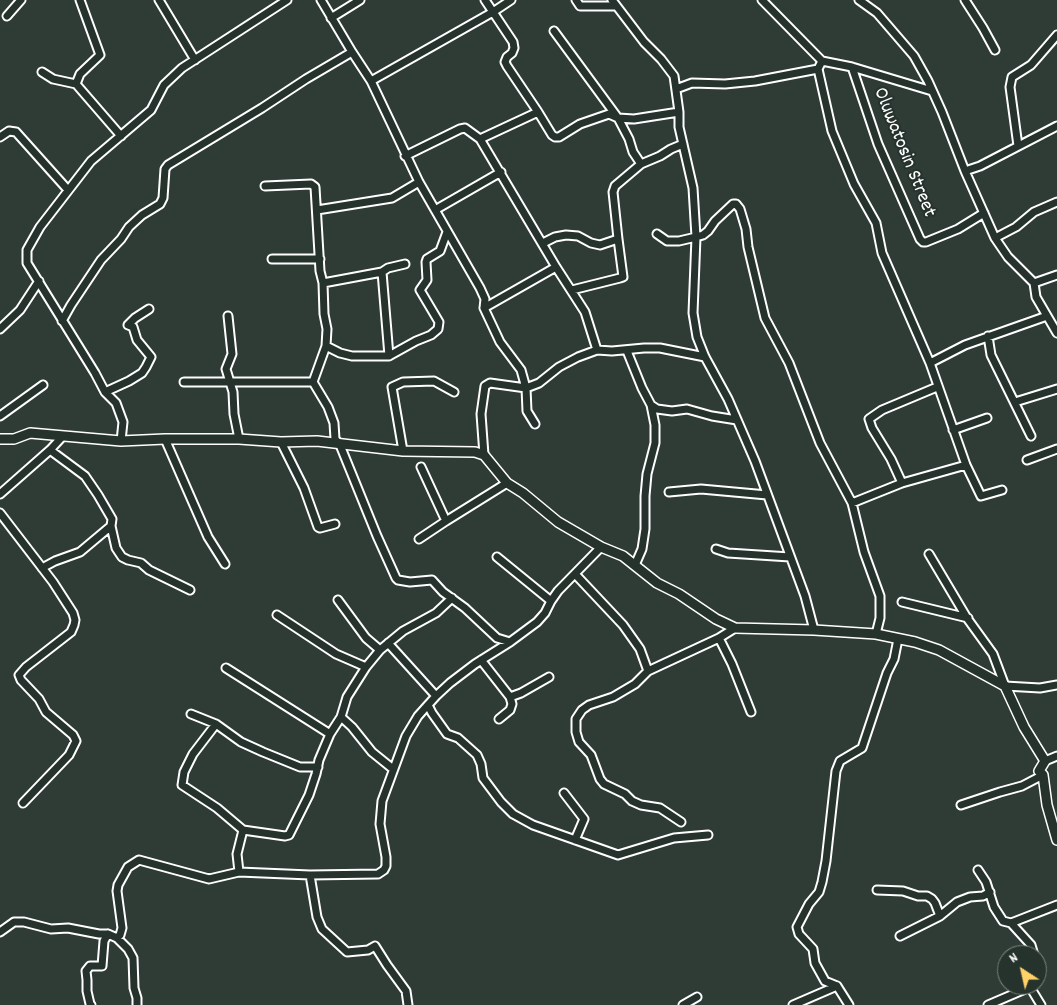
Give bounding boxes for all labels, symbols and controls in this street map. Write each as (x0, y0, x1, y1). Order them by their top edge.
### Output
street label: Oluwatosin Street (866, 85, 940, 221)
north arrow (997, 945, 1047, 995)
text: N (1005, 948, 1023, 969)

